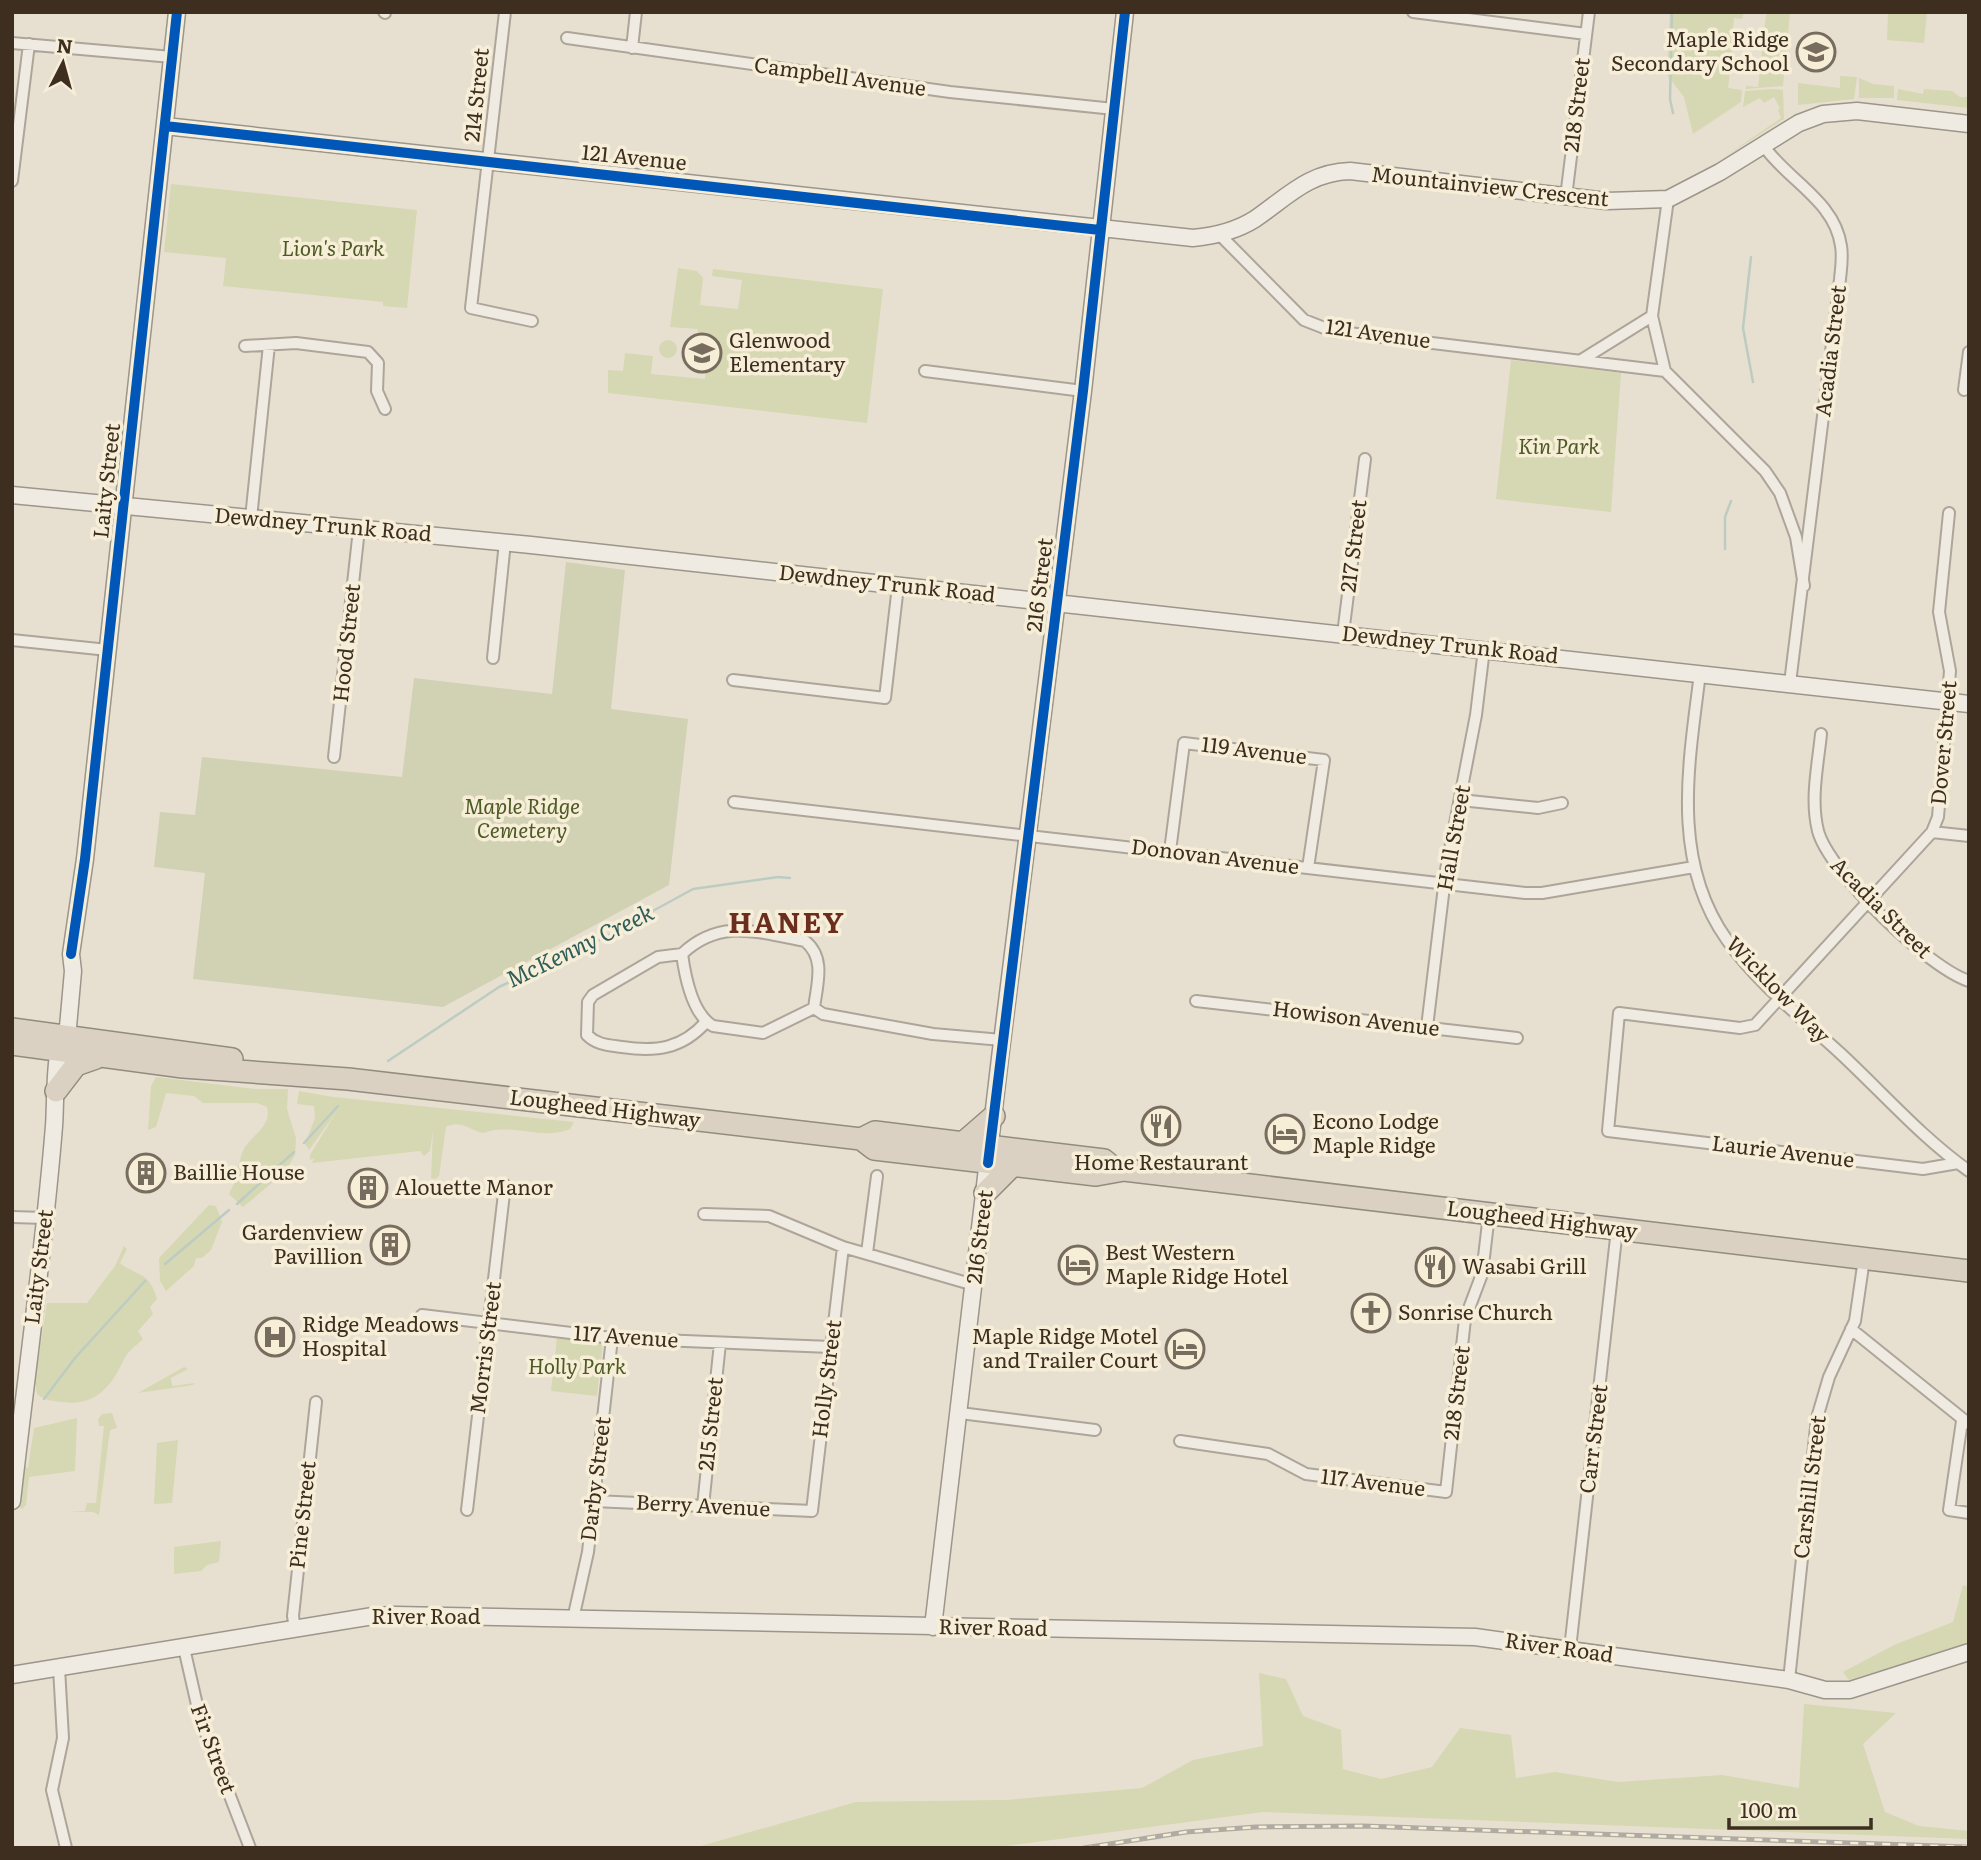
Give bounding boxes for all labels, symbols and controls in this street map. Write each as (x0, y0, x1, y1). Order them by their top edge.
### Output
place label: Maple Ridge Secondary School (1611, 22, 1789, 77)
north arrow (28, 28, 98, 98)
text: N (55, 30, 74, 60)
school or university icon: Maple Ridge Secondary School (1795, 31, 1837, 73)
street label: 214 Street (454, 46, 495, 143)
street label: Campbell Avenue (752, 47, 928, 102)
street label: 218 Street (1553, 55, 1596, 154)
street label: 121 Avenue (580, 135, 689, 176)
street label: Mountainview Crescent (1370, 157, 1611, 212)
park label: Lion's Park (281, 231, 385, 262)
street label: Acadia Street (1805, 283, 1852, 418)
street label: 121 Avenue (1324, 309, 1433, 354)
place label: Glenwood Elementary (729, 323, 846, 378)
school or university icon: Glenwood Elementary (681, 332, 723, 374)
street label: Laity Street (83, 421, 126, 540)
park label: Kin Park (1518, 429, 1600, 460)
street label: 217 Street (1330, 497, 1373, 594)
street label: Dewdney Trunk Road (213, 498, 433, 547)
street label: 216 Street (1016, 535, 1059, 634)
street label: Dewdney Trunk Road (777, 555, 997, 608)
street label: Hood Street (323, 581, 366, 704)
street label: Dewdney Trunk Road (1340, 616, 1560, 669)
street label: Dover Street (1921, 679, 1962, 806)
street label: 119 Avenue (1200, 727, 1309, 770)
street label: Hall Street (1427, 782, 1476, 893)
park label: Maple Ridge Cemetery (464, 789, 580, 844)
street label: Donovan Avenue (1130, 829, 1301, 880)
street label: Acadia Street (1825, 848, 1941, 964)
water label: McKenny Creek (500, 894, 659, 995)
district label: HANEY (728, 900, 846, 942)
street label: Wicklow Way (1720, 928, 1840, 1050)
street label: Howison Avenue (1271, 991, 1442, 1042)
street label: Lougheed Highway (508, 1079, 704, 1134)
place label: Econo Lodge Maple Ridge (1312, 1104, 1439, 1159)
restaurant icon: Home Restaurant (1140, 1105, 1182, 1147)
hotel icon: Econo Lodge Maple Ridge (1264, 1113, 1306, 1155)
street label: Laurie Avenue (1710, 1125, 1856, 1174)
place label: Home Restaurant (1074, 1145, 1249, 1176)
building icon: Baillie House (125, 1152, 167, 1194)
place label: Baillie House (173, 1155, 305, 1186)
building icon: Alouette Manor (347, 1167, 389, 1209)
place label: Alouette Manor (395, 1170, 553, 1201)
street label: 216 Street (956, 1187, 999, 1286)
street label: Lougheed Highway (1445, 1190, 1641, 1245)
street label: Laity Street (14, 1207, 59, 1326)
place label: Gardenview Pavillion (242, 1215, 363, 1270)
building icon: Gardenview Pavillion (369, 1224, 411, 1266)
place label: Best Western Maple Ridge Hotel (1105, 1235, 1288, 1290)
hotel icon: Best Western Maple Ridge Hotel (1057, 1244, 1099, 1286)
restaurant icon: Wasabi Grill (1414, 1246, 1456, 1288)
place label: Wasabi Grill (1462, 1249, 1587, 1280)
street label: Morris Street (460, 1279, 507, 1416)
church icon: Sonrise Church (1350, 1292, 1392, 1334)
place label: Sonrise Church (1398, 1295, 1553, 1326)
place label: Ridge Meadows Hospital (302, 1307, 458, 1362)
street label: 117 Avenue (573, 1315, 680, 1354)
hospital icon: Ridge Meadows Hospital (254, 1316, 296, 1358)
street label: Holly Street (802, 1317, 847, 1440)
place label: Maple Ridge Motel and Trailer Court (972, 1319, 1159, 1374)
hotel icon: Maple Ridge Motel and Trailer Court (1164, 1328, 1206, 1370)
street label: 218 Street (1433, 1343, 1476, 1442)
park label: Holly Park (528, 1349, 627, 1380)
street label: 215 Street (688, 1375, 729, 1472)
street label: Carr Street (1569, 1382, 1614, 1495)
street label: Carshill Street (1783, 1413, 1832, 1560)
street label: Darby Street (570, 1414, 617, 1543)
street label: Pine Street (279, 1459, 322, 1570)
street label: 117 Avenue (1319, 1459, 1427, 1502)
street label: Berry Avenue (635, 1485, 771, 1523)
street label: River Road (371, 1599, 481, 1630)
street label: River Road (938, 1609, 1048, 1642)
street label: River Road (1503, 1623, 1616, 1668)
street label: Fir Street (185, 1699, 246, 1798)
scale bar (1729, 1786, 1871, 1830)
text: 100 m (1740, 1793, 1797, 1824)

